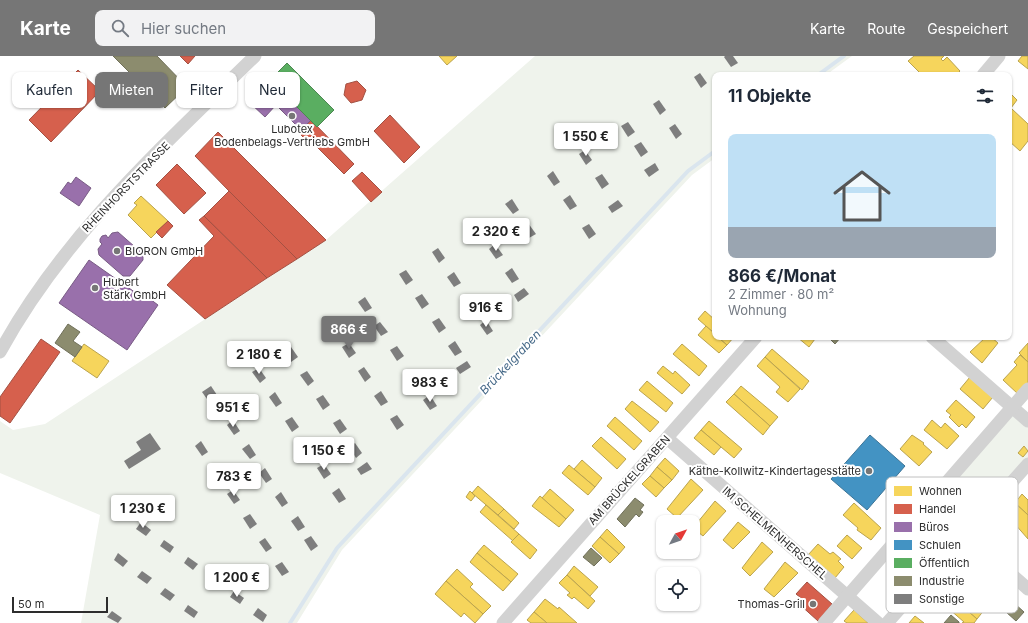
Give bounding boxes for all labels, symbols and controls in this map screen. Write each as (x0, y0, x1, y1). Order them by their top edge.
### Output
search box (95, 10, 375, 46)
text: Karte (20, 17, 71, 40)
icon: search (109, 17, 131, 39)
text: Hier suchen (141, 19, 226, 38)
text: Karte (810, 20, 845, 37)
text: Route (867, 20, 905, 37)
text: Gespeichert (927, 20, 1008, 37)
chip: Kaufen (12, 72, 87, 108)
chip: Mieten (95, 72, 168, 108)
chip: Filter (176, 72, 237, 108)
chip: Neu (245, 72, 300, 108)
icon: filters (974, 85, 996, 107)
text: 11 Objekte (728, 86, 811, 106)
marker: Lubotex Bodenbelags-Vertriebs GmbH (287, 111, 297, 121)
place label: Lubotex Bodenbelags-Vertriebs GmbH (214, 122, 370, 149)
pin: 1 550 € (549, 123, 623, 157)
text: 1 550 € (563, 128, 609, 144)
street label: RHEINHORSTSTRASSE (79, 139, 173, 235)
icon: home (826, 160, 898, 232)
pin: 2 320 € (459, 218, 533, 252)
text: 2 320 € (472, 223, 520, 239)
place label: BIORON GmbH (125, 244, 203, 258)
marker: BIORON GmbH (112, 246, 122, 256)
text: 866 €/Monat (728, 266, 836, 286)
place label: Hubert Stärk GmbH (103, 275, 166, 302)
marker: Hubert Stärk GmbH (90, 283, 100, 293)
text: 2 Zimmer · 80 m² (728, 286, 834, 302)
pin: 916 € (458, 294, 514, 328)
text: 916 € (469, 299, 503, 315)
text: Wohnung (728, 302, 787, 318)
pin: 866 € (321, 316, 377, 350)
text: 866 € (330, 321, 368, 337)
water label: Brückelgraben (476, 327, 544, 397)
pin: 2 180 € (222, 341, 296, 375)
text: 2 180 € (236, 346, 282, 362)
pin: 983 € (402, 369, 458, 403)
text: 983 € (411, 374, 449, 390)
pin: 951 € (205, 394, 261, 428)
text: 951 € (216, 399, 250, 415)
street label: AM BRÜCKELGRABEN (585, 432, 673, 528)
pin: 1 150 € (287, 437, 361, 471)
text: 1 150 € (302, 442, 346, 458)
pin: 783 € (206, 463, 262, 497)
place label: Käthe-Kollwitz-Kindertagesstätte (689, 464, 861, 478)
marker: Käthe-Kollwitz-Kindertagesstätte (864, 466, 874, 476)
text: 783 € (216, 468, 252, 484)
legend (886, 477, 1018, 613)
street label: IM SCHELMENHERSCHEL (720, 483, 830, 583)
text: Wohnen (919, 484, 962, 498)
pin: 1 230 € (106, 495, 180, 529)
text: 1 230 € (120, 500, 166, 516)
text: Handel (919, 502, 956, 516)
north arrow (656, 515, 700, 559)
map controls (656, 515, 700, 611)
text: Büros (919, 520, 949, 534)
text: Schulen (919, 538, 961, 552)
text: Öffentlich (919, 556, 969, 570)
pin: 1 200 € (200, 564, 274, 598)
button: locate (656, 567, 700, 611)
text: 1 200 € (214, 569, 260, 585)
text: Industrie (919, 574, 965, 588)
text: Sonstige (919, 592, 964, 606)
scale bar (12, 595, 108, 614)
text: 50 m (18, 597, 44, 611)
place label: Thomas-Grill (738, 597, 805, 611)
marker: Thomas-Grill (808, 599, 818, 609)

